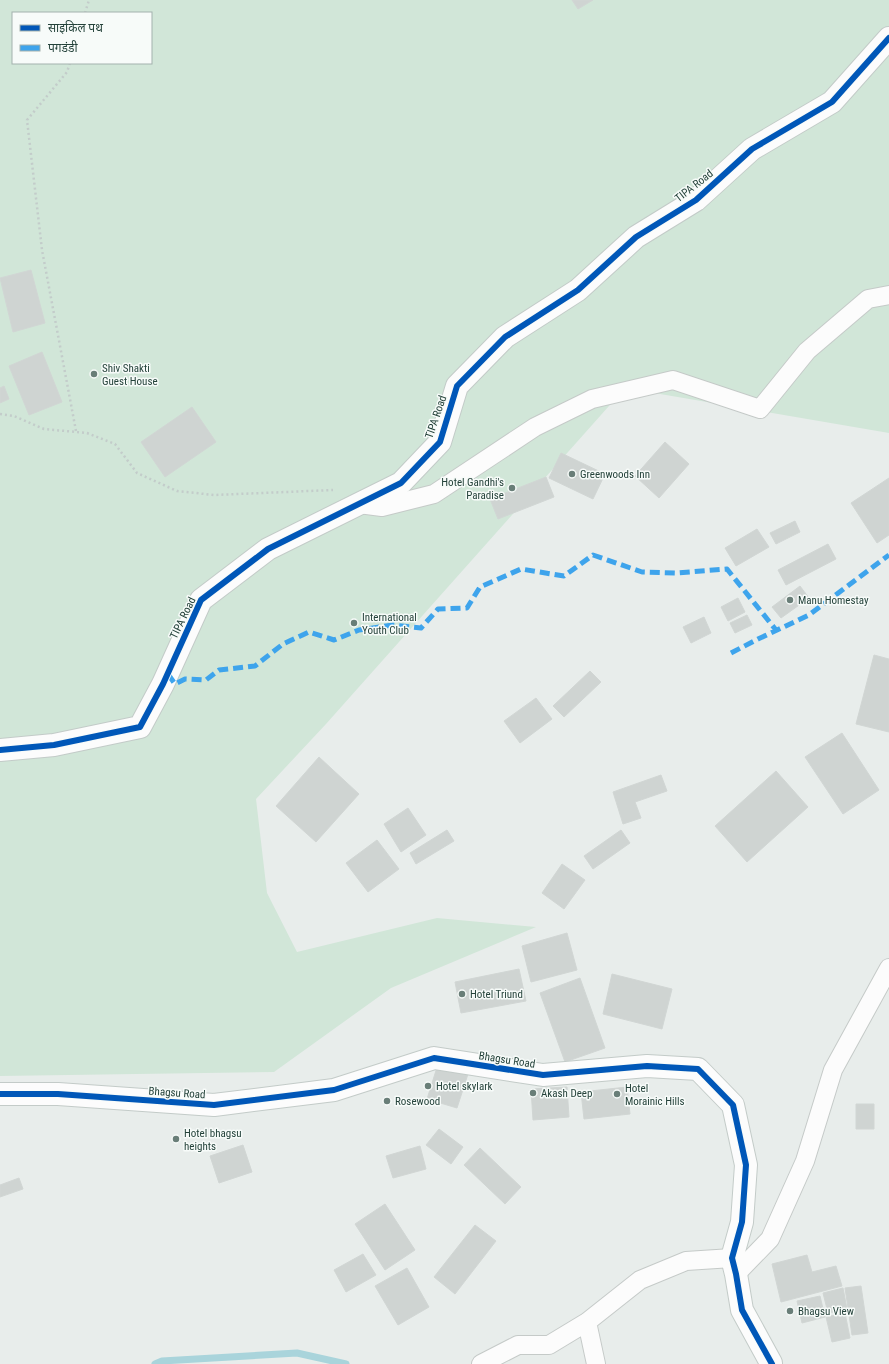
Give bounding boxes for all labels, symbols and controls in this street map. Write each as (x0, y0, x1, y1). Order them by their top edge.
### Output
legend (12, 12, 152, 64)
text: साइकिल पथ (48, 20, 103, 35)
text: पगडंडी (48, 40, 78, 55)
street label: TIPA Road (672, 167, 716, 205)
place label: Shiv Shakti Guest House (102, 362, 158, 388)
marker: Shiv Shakti Guest House (89, 369, 99, 379)
street label: TIPA Road (423, 394, 449, 440)
place label: Greenwoods Inn (580, 468, 650, 481)
marker: Greenwoods Inn (567, 469, 577, 479)
place label: Hotel Gandhi's Paradise (441, 476, 504, 502)
marker: Hotel Gandhi's Paradise (507, 483, 517, 493)
place label: Manu Homestay (798, 594, 869, 607)
street label: TIPA Road (167, 595, 199, 641)
marker: Manu Homestay (785, 595, 795, 605)
place label: International Youth Club (362, 611, 417, 637)
marker: International Youth Club (349, 618, 359, 628)
place label: Hotel Triund (470, 988, 523, 1001)
marker: Hotel Triund (457, 989, 467, 999)
street label: Bhagsu Road (478, 1049, 536, 1071)
place label: Hotel skylark (436, 1080, 493, 1093)
marker: Hotel skylark (423, 1081, 433, 1091)
place label: Hotel Morainic Hills (625, 1082, 685, 1108)
street label: Bhagsu Road (148, 1085, 206, 1101)
place label: Akash Deep (541, 1087, 592, 1100)
marker: Akash Deep (528, 1088, 538, 1098)
marker: Hotel Morainic Hills (612, 1089, 622, 1099)
place label: Rosewood (395, 1095, 440, 1108)
marker: Rosewood (382, 1096, 392, 1106)
place label: Hotel bhagsu heights (184, 1127, 242, 1153)
marker: Hotel bhagsu heights (171, 1134, 181, 1144)
place label: Bhagsu View (798, 1305, 854, 1318)
marker: Bhagsu View (785, 1306, 795, 1316)

